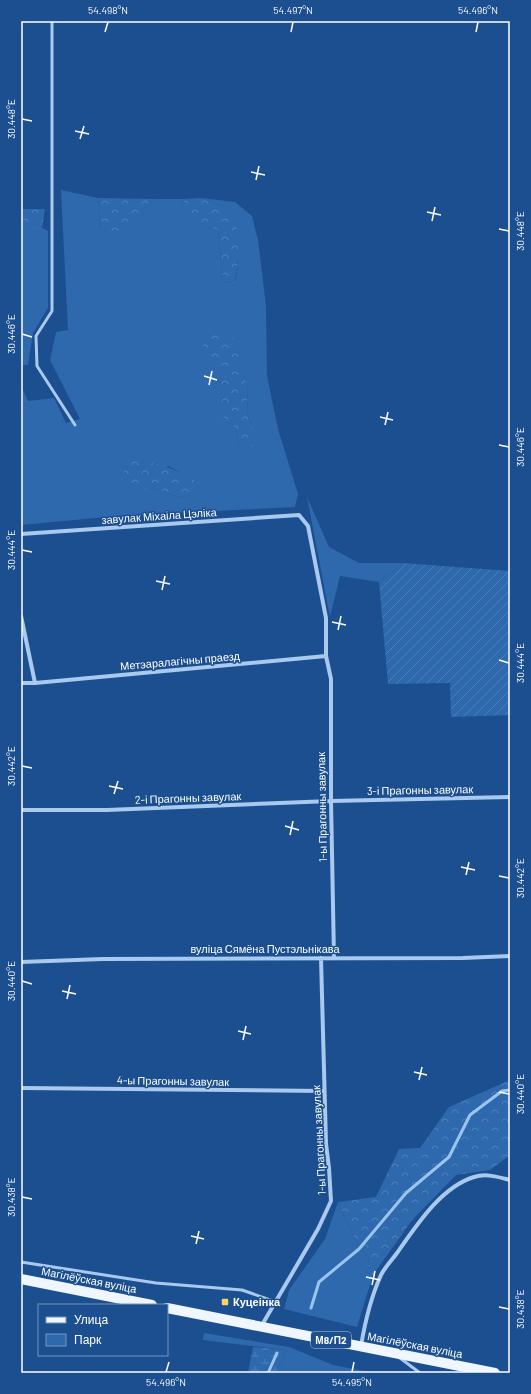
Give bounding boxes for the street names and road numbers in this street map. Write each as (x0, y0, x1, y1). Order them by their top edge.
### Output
street label: завулак Міхаіла Цэліка (101, 505, 218, 526)
street label: Метэаралагічны праезд (119, 649, 241, 672)
street label: 1-ы Прагонны завулак (314, 752, 329, 862)
street label: 3-і Прагонны завулак (367, 782, 473, 797)
street label: 2-і Прагонны завулак (135, 789, 242, 806)
street label: вуліца Сямёна Пустэльнікава (190, 942, 340, 955)
street label: 4-ы Прагонны завулак (117, 1073, 229, 1088)
street label: 1-ы Прагонны завулак (309, 1085, 328, 1195)
street label: Магілёўская вуліца (40, 1264, 139, 1295)
street label: Магілёўская вуліца (366, 1329, 465, 1360)
road number: М8/П2 (311, 1332, 351, 1348)

